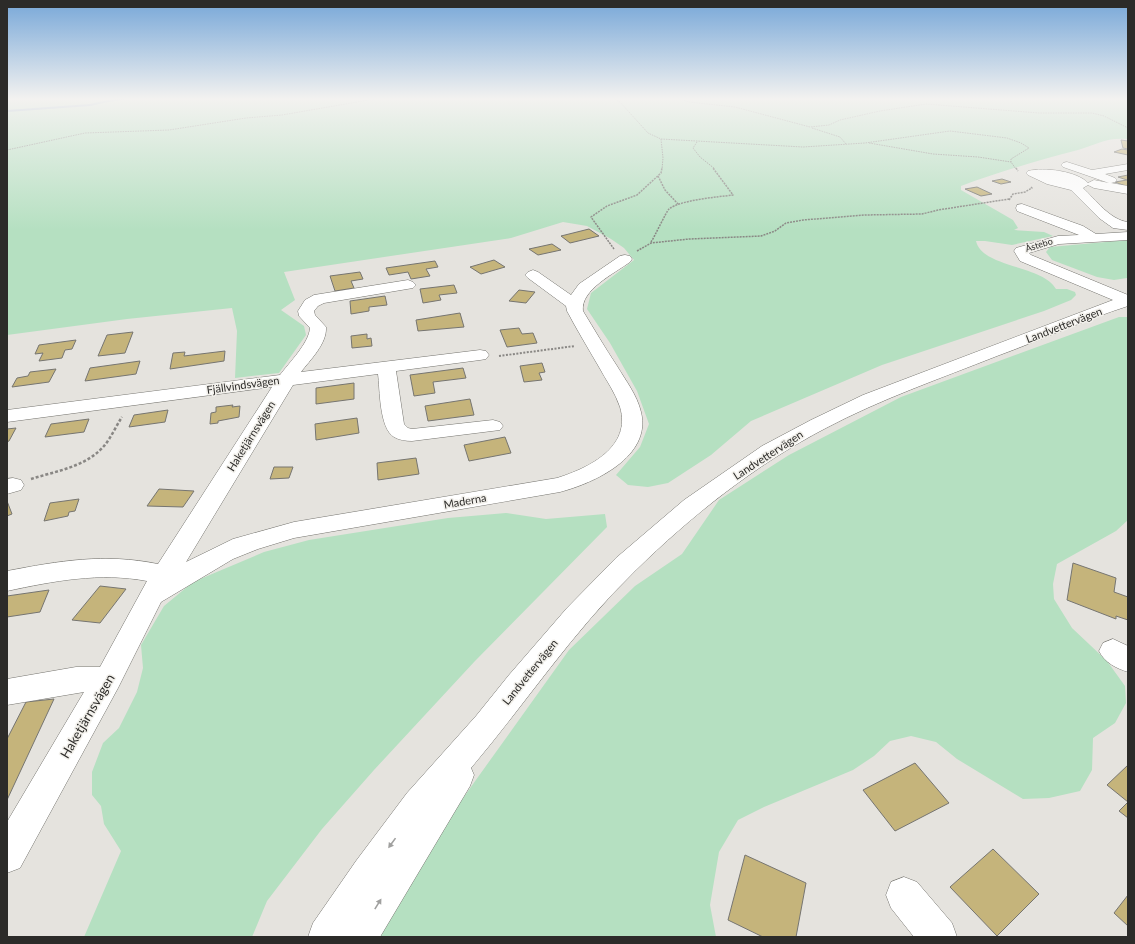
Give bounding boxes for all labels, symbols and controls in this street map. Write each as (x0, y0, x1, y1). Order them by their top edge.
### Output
street label: Åstebo (1024, 235, 1054, 254)
street label: Landvettervägen (1024, 304, 1104, 345)
street label: Fjällvindsvägen (206, 373, 280, 396)
street label: Haketjärnsvägen (224, 398, 277, 473)
street label: Landvettervägen (730, 427, 805, 482)
street label: Maderna (443, 490, 487, 511)
street label: Landvettervägen (499, 636, 560, 707)
street label: Haketjärnsvägen (56, 671, 118, 761)
one-way arrow (388, 837, 396, 848)
one-way arrow (375, 898, 382, 910)

